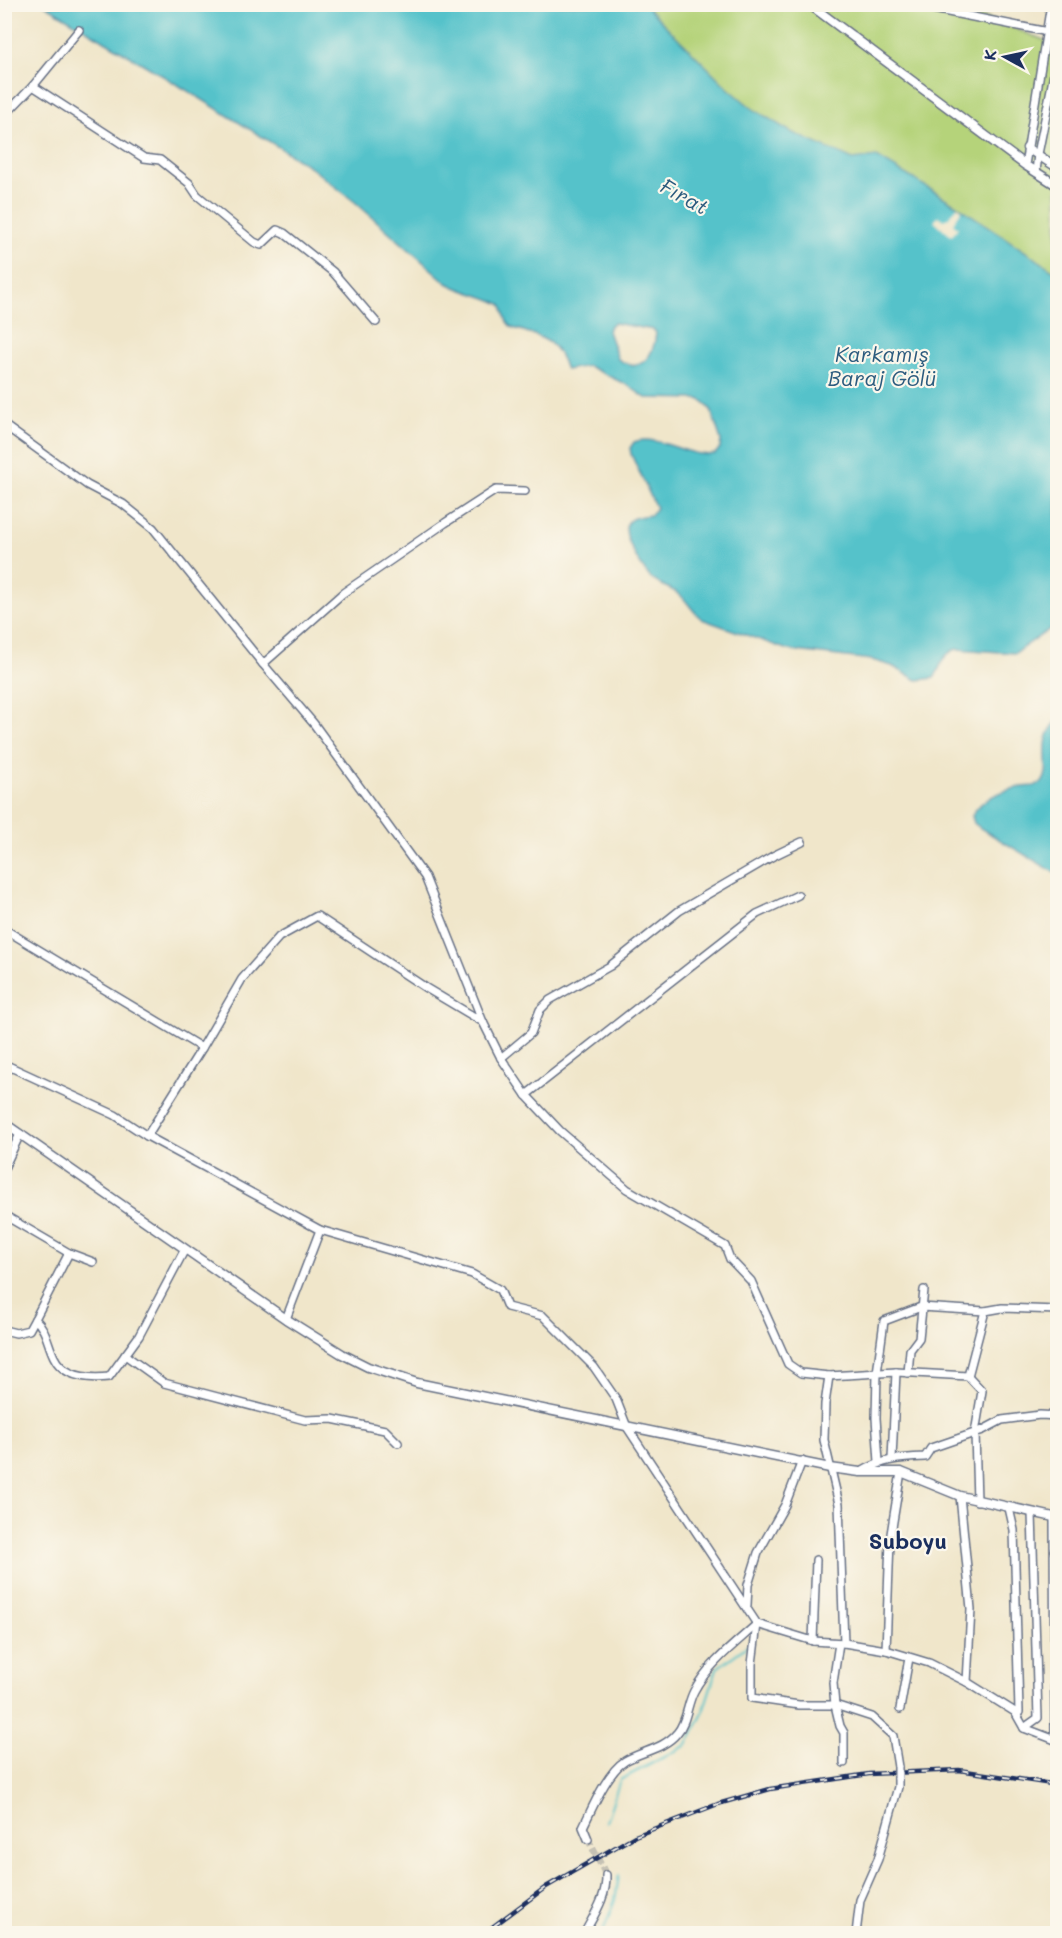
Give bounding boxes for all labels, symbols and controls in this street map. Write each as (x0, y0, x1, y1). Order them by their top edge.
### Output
north arrow (975, 27, 1035, 87)
text: K (979, 48, 1001, 62)
water label: Fırat (656, 171, 714, 220)
water label: Karkamış Baraj Gölü (828, 340, 936, 391)
district label: Suboyu (869, 1526, 947, 1555)

